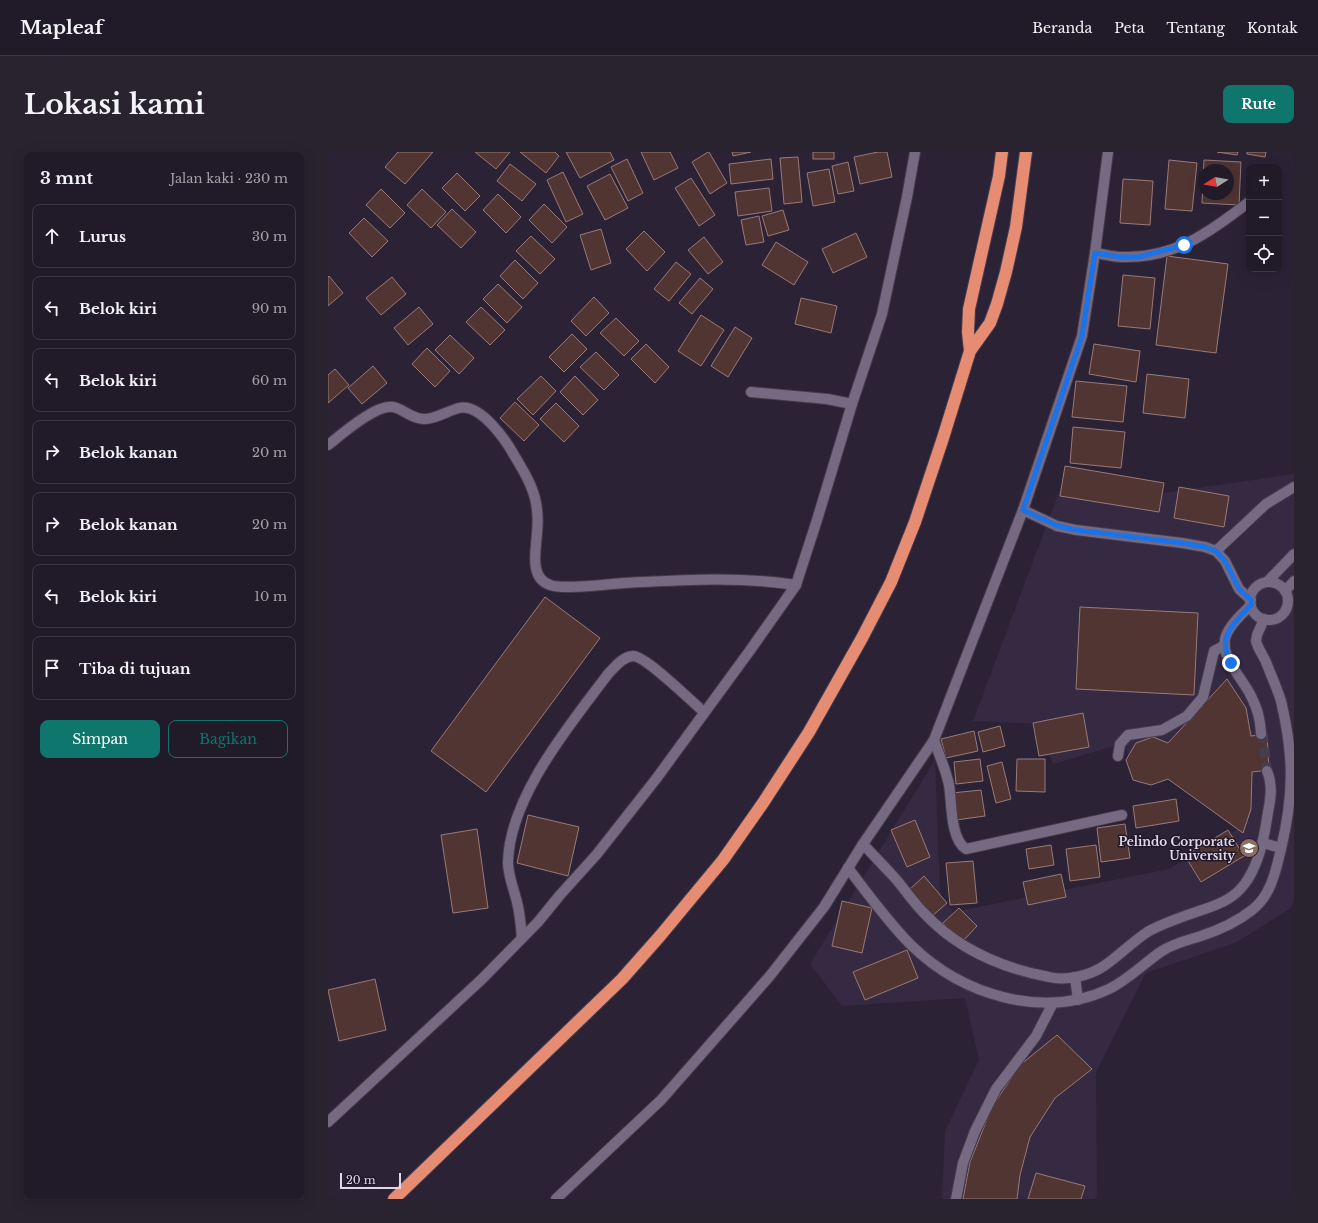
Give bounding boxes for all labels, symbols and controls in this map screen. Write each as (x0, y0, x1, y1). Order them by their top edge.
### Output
text: Mapleaf (20, 16, 103, 39)
text: Beranda (1032, 19, 1092, 37)
text: Peta (1114, 19, 1145, 37)
text: Tentang (1167, 19, 1225, 37)
text: Kontak (1247, 19, 1298, 37)
button: Rute (1223, 85, 1294, 123)
text: Lokasi kami (24, 87, 205, 122)
north arrow (1198, 164, 1234, 200)
map controls (1246, 164, 1282, 272)
button: + (1246, 164, 1282, 200)
text: 3 mnt (40, 168, 93, 189)
text: Jalan kaki · 230 m (170, 170, 288, 187)
button: − (1246, 200, 1282, 236)
icon: ahead (41, 225, 63, 247)
text: Lurus (79, 227, 126, 246)
text: 30 m (252, 228, 287, 245)
route start (1175, 236, 1193, 254)
button: locate (1246, 236, 1282, 272)
icon: left (41, 297, 63, 319)
text: Belok kiri (79, 299, 157, 318)
text: 90 m (252, 300, 287, 317)
icon: left (41, 369, 63, 391)
text: Belok kiri (79, 371, 157, 390)
text: 60 m (252, 372, 287, 389)
icon: right (41, 441, 63, 463)
text: Belok kanan (79, 443, 178, 462)
text: 20 m (252, 444, 287, 461)
icon: right (41, 513, 63, 535)
text: Belok kanan (79, 515, 178, 534)
text: 20 m (252, 516, 287, 533)
icon: left (41, 585, 63, 607)
text: Belok kiri (79, 587, 157, 606)
text: 10 m (254, 588, 287, 605)
route end (1222, 654, 1240, 672)
icon: arrive (41, 657, 63, 679)
text: Tiba di tujuan (79, 659, 191, 678)
button: Simpan (40, 720, 160, 758)
button: Bagikan (168, 720, 288, 758)
place label: Pelindo Corporate University (1118, 834, 1235, 863)
school or university icon: Pelindo Corporate University (1238, 837, 1260, 859)
scale bar (340, 1171, 401, 1190)
text: 20 m (346, 1173, 376, 1187)

